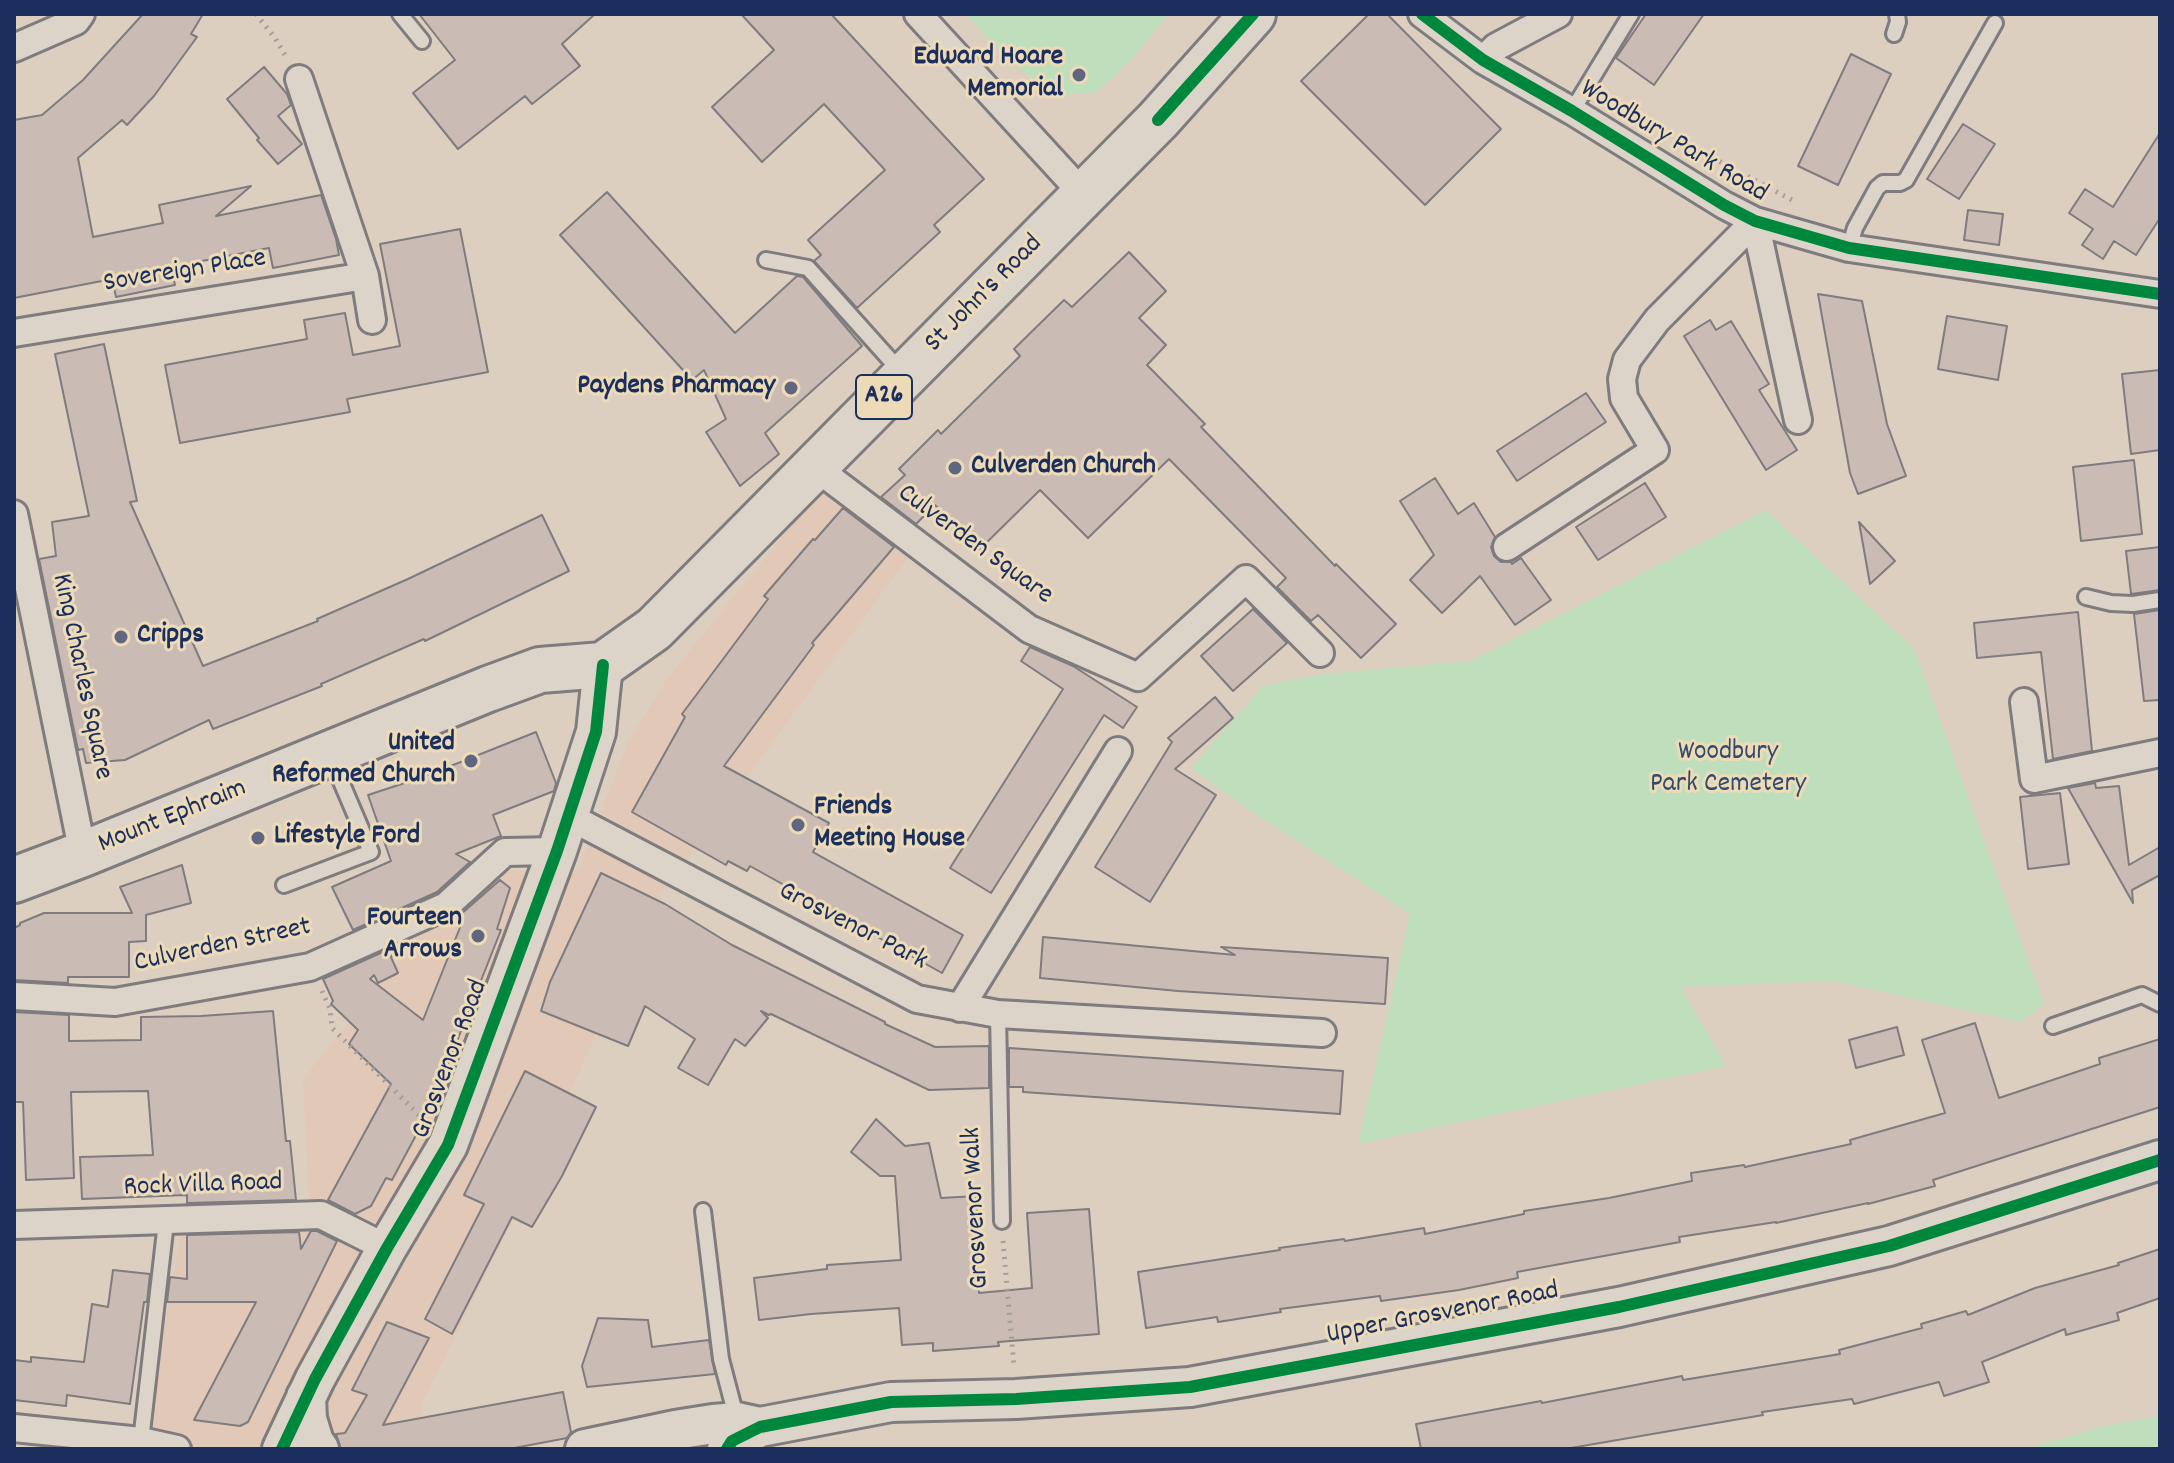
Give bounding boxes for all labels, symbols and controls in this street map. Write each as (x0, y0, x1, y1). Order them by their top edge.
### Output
place label: Edward Hoare Memorial (913, 42, 1063, 108)
marker: Edward Hoare Memorial (1070, 66, 1088, 84)
street label: Woodbury Park Road (1573, 74, 1773, 212)
street label: St John's Road (919, 229, 1051, 361)
street label: Sovereign Place (101, 244, 269, 302)
place label: Paydens Pharmacy (577, 371, 775, 405)
road number: A26 (856, 375, 912, 419)
marker: Paydens Pharmacy (782, 379, 800, 397)
place label: Culverden Church (971, 451, 1156, 485)
marker: Culverden Church (946, 459, 964, 477)
street label: Culverden Square (890, 478, 1058, 614)
street label: King Charles Square (42, 571, 118, 783)
place label: Cripps (137, 620, 204, 654)
marker: Cripps (112, 628, 130, 646)
place label: United Reformed Church (272, 728, 455, 794)
park label: Woodbury Park Cemetery (1650, 737, 1806, 803)
marker: United Reformed Church (462, 752, 480, 770)
street label: Mount Ephraim (94, 773, 252, 863)
place label: Friends Meeting House (814, 792, 965, 858)
marker: Friends Meeting House (789, 816, 807, 834)
place label: Lifestyle Ford (274, 821, 420, 855)
marker: Lifestyle Ford (249, 829, 267, 847)
street label: Grosvenor Park (772, 876, 932, 980)
place label: Fourteen Arrows (367, 903, 462, 969)
street label: Culverden Street (132, 912, 314, 982)
marker: Fourteen Arrows (469, 927, 487, 945)
street label: Grosvenor Road (406, 976, 498, 1144)
street label: Grosvenor Walk (957, 1126, 999, 1290)
street label: Rock Villa Road (123, 1167, 283, 1207)
street label: Upper Grosvenor Road (1324, 1276, 1562, 1354)

